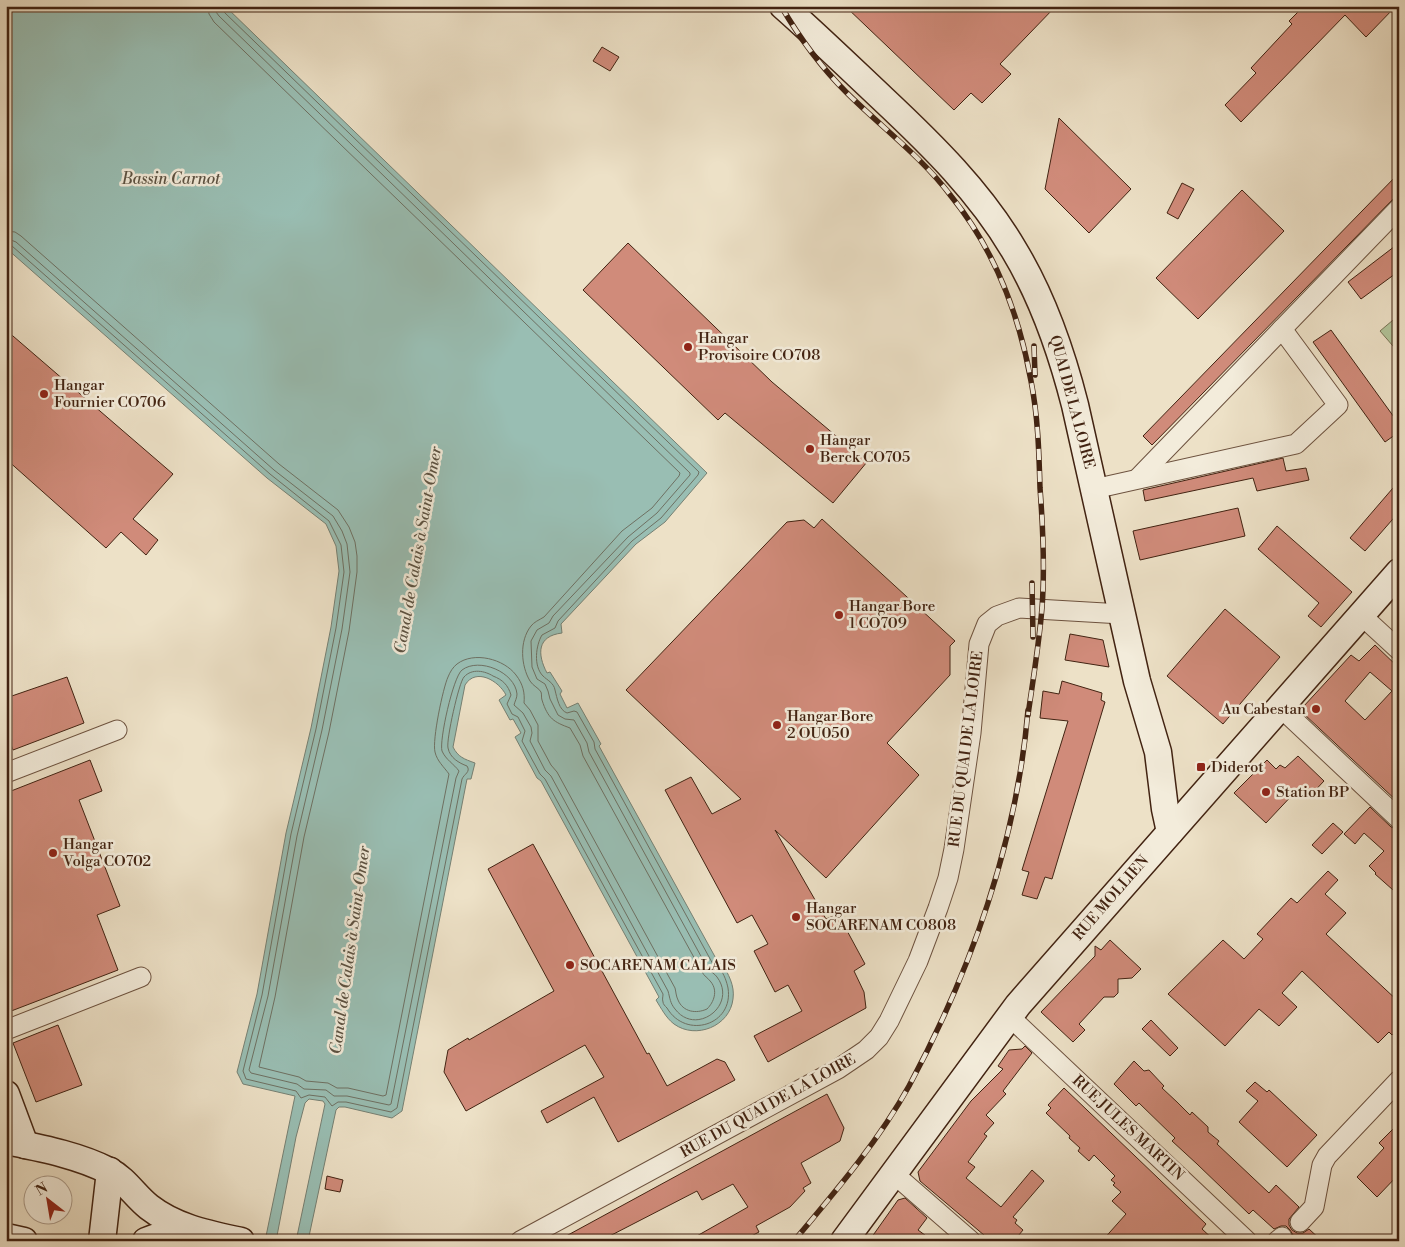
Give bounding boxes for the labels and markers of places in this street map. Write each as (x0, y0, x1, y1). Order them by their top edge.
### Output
place label: Hangar Provisoire CO708 (698, 329, 820, 365)
marker: Hangar Provisoire CO708 (682, 341, 694, 353)
place label: Hangar Fournier CO706 (54, 376, 166, 412)
marker: Hangar Fournier CO706 (38, 388, 50, 400)
place label: Hangar Berck CO705 (819, 431, 910, 467)
marker: Hangar Berck CO705 (804, 443, 816, 455)
place label: Hangar Bore 1 CO709 (849, 597, 935, 633)
marker: Hangar Bore 1 CO709 (833, 609, 845, 621)
place label: Au Cabestan (1220, 700, 1306, 719)
marker: Au Cabestan (1310, 703, 1322, 715)
place label: Hangar Bore 2 OU050 (787, 707, 873, 743)
marker: Hangar Bore 2 OU050 (771, 719, 783, 731)
place label: Diderot (1211, 758, 1264, 777)
marker: Diderot (1195, 761, 1207, 773)
place label: Station BP (1276, 783, 1349, 802)
marker: Station BP (1260, 786, 1272, 798)
place label: Hangar Volga CO702 (62, 835, 151, 871)
marker: Hangar Volga CO702 (47, 847, 59, 859)
place label: Hangar SOCARENAM CO808 (806, 899, 956, 935)
marker: Hangar SOCARENAM CO808 (790, 911, 802, 923)
place label: SOCARENAM CALAIS (580, 956, 736, 975)
marker: SOCARENAM CALAIS (564, 959, 576, 971)

